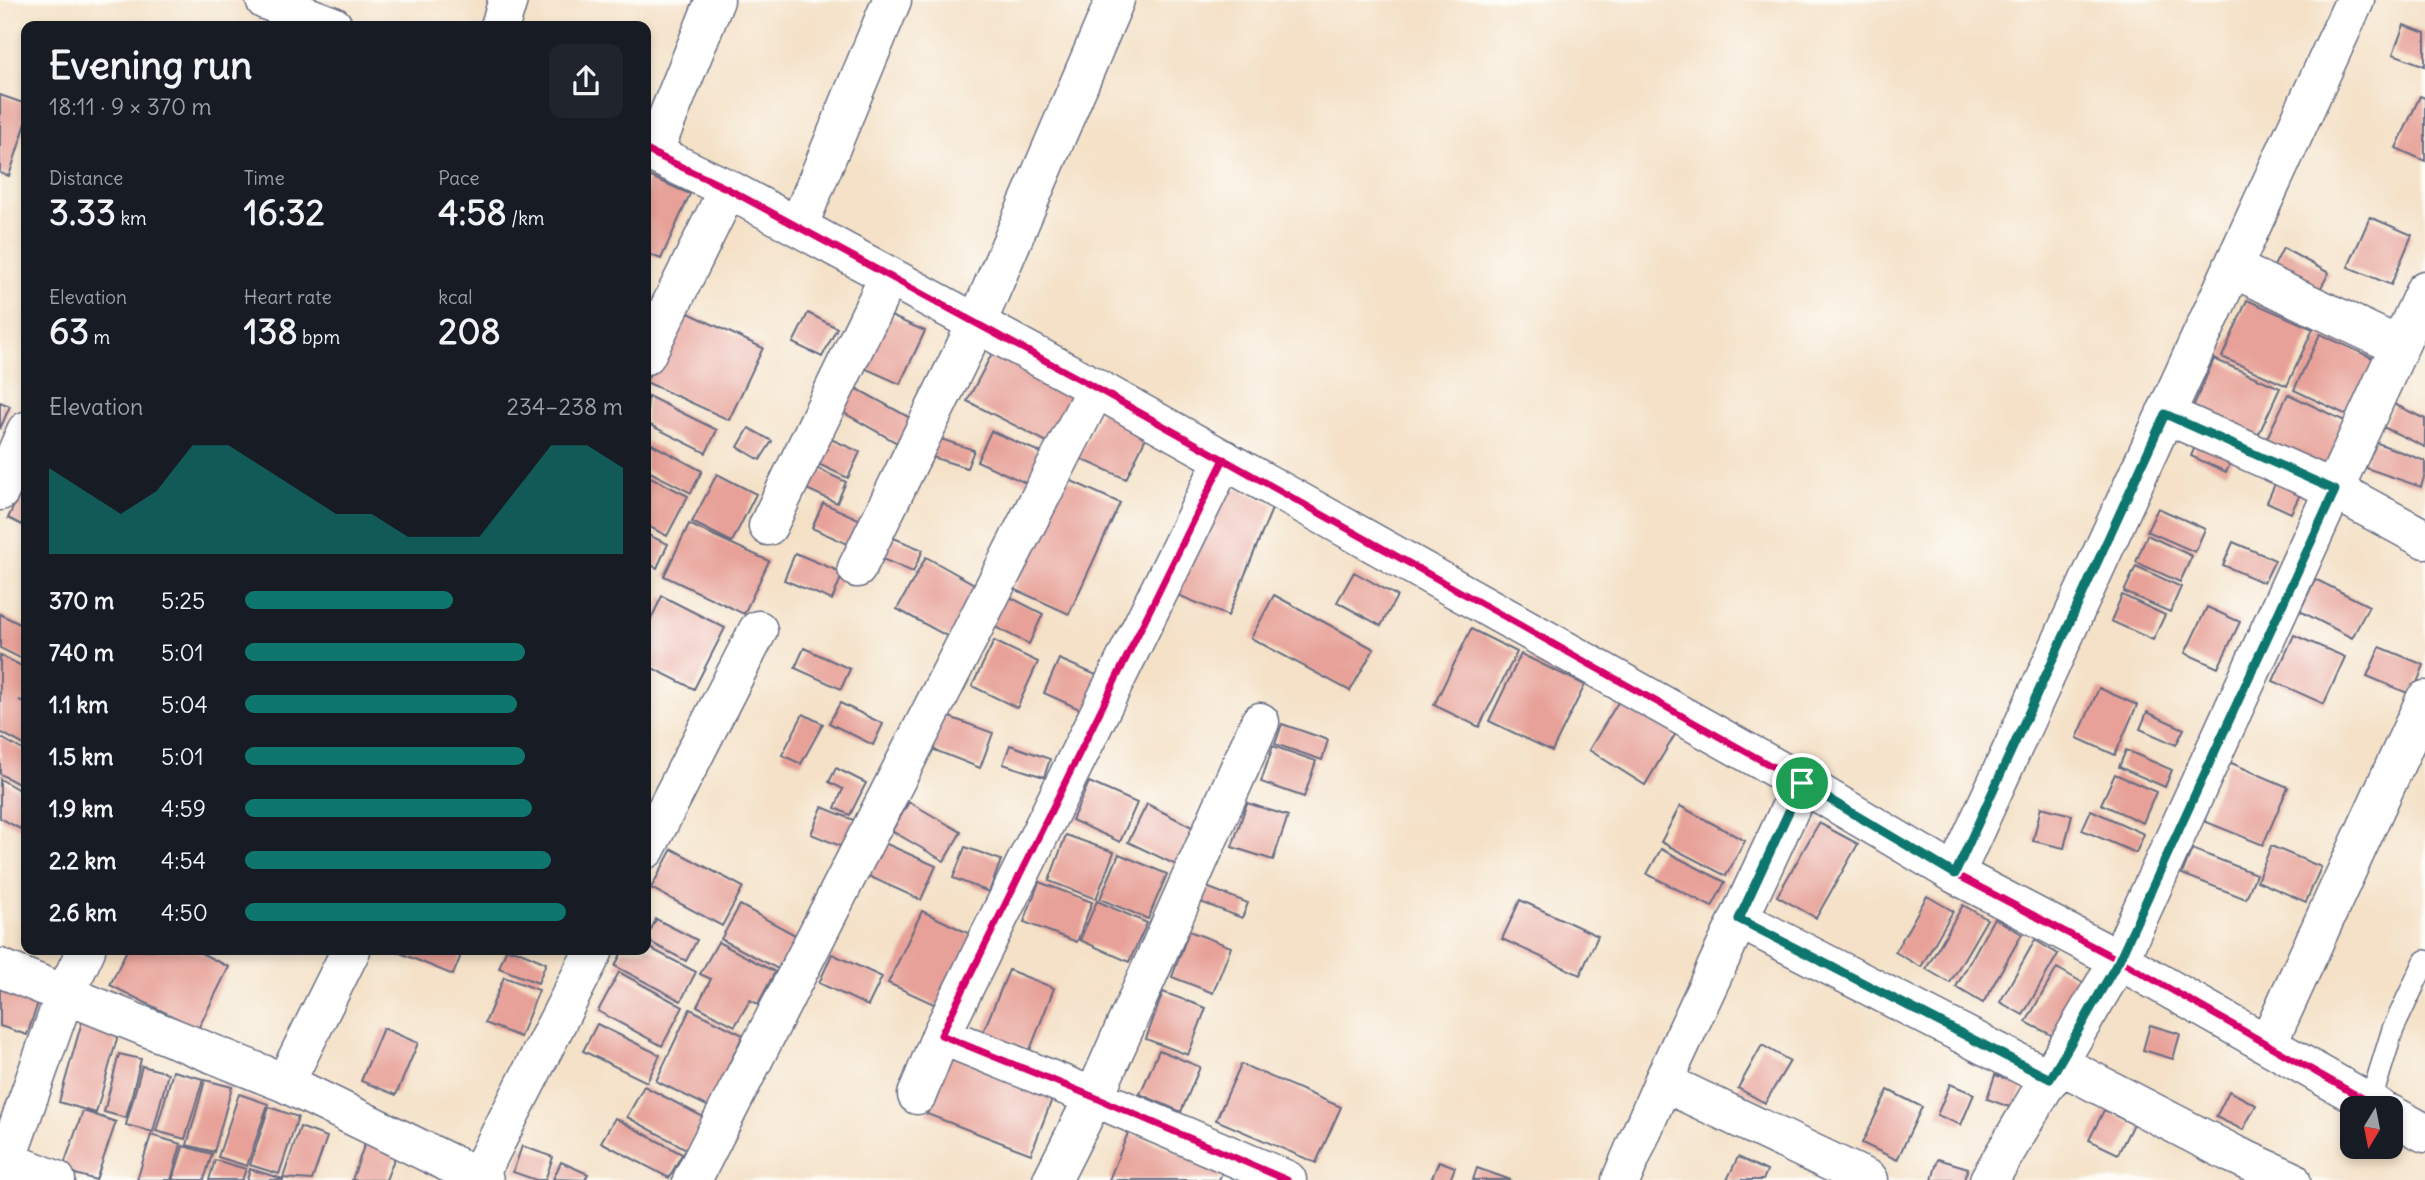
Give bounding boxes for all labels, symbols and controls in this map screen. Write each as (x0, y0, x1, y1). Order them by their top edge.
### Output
text: Evening run (49, 42, 252, 89)
button: share (549, 44, 623, 118)
text: 18:11 · 9 × 370 m (49, 92, 212, 121)
text: Distance (49, 166, 123, 190)
text: Time (244, 166, 285, 190)
text: Pace (438, 166, 480, 190)
text: 3.33 (49, 190, 116, 234)
text: 16:32 (244, 190, 325, 234)
text: 4:58 (438, 190, 507, 234)
text: km (116, 206, 147, 230)
text: /km (507, 206, 545, 230)
text: Elevation (49, 285, 127, 309)
text: Heart rate (244, 285, 332, 309)
text: kcal (438, 285, 473, 309)
text: 63 (49, 309, 89, 353)
text: 138 (244, 309, 298, 353)
text: 208 (438, 309, 501, 353)
text: m (89, 325, 110, 349)
text: bpm (298, 325, 340, 349)
text: Elevation (49, 392, 143, 421)
text: 234–238 m (506, 392, 623, 421)
text: 370 m (49, 586, 114, 615)
text: 5:25 (161, 586, 205, 615)
text: 740 m (49, 638, 114, 667)
text: 5:01 (161, 638, 204, 667)
text: 1.1 km (49, 690, 108, 719)
text: 5:04 (161, 690, 208, 719)
text: 1.5 km (49, 742, 114, 771)
text: 5:01 (161, 742, 204, 771)
pin (1772, 753, 1832, 813)
icon: arrive (1783, 764, 1821, 802)
text: 1.9 km (49, 794, 114, 823)
text: 4:59 (161, 794, 206, 823)
text: 2.2 km (49, 846, 116, 875)
text: 4:54 (161, 846, 206, 875)
text: 2.6 km (49, 898, 117, 927)
text: 4:50 (161, 898, 208, 927)
north arrow (2340, 1096, 2403, 1158)
map controls (2340, 1096, 2403, 1159)

